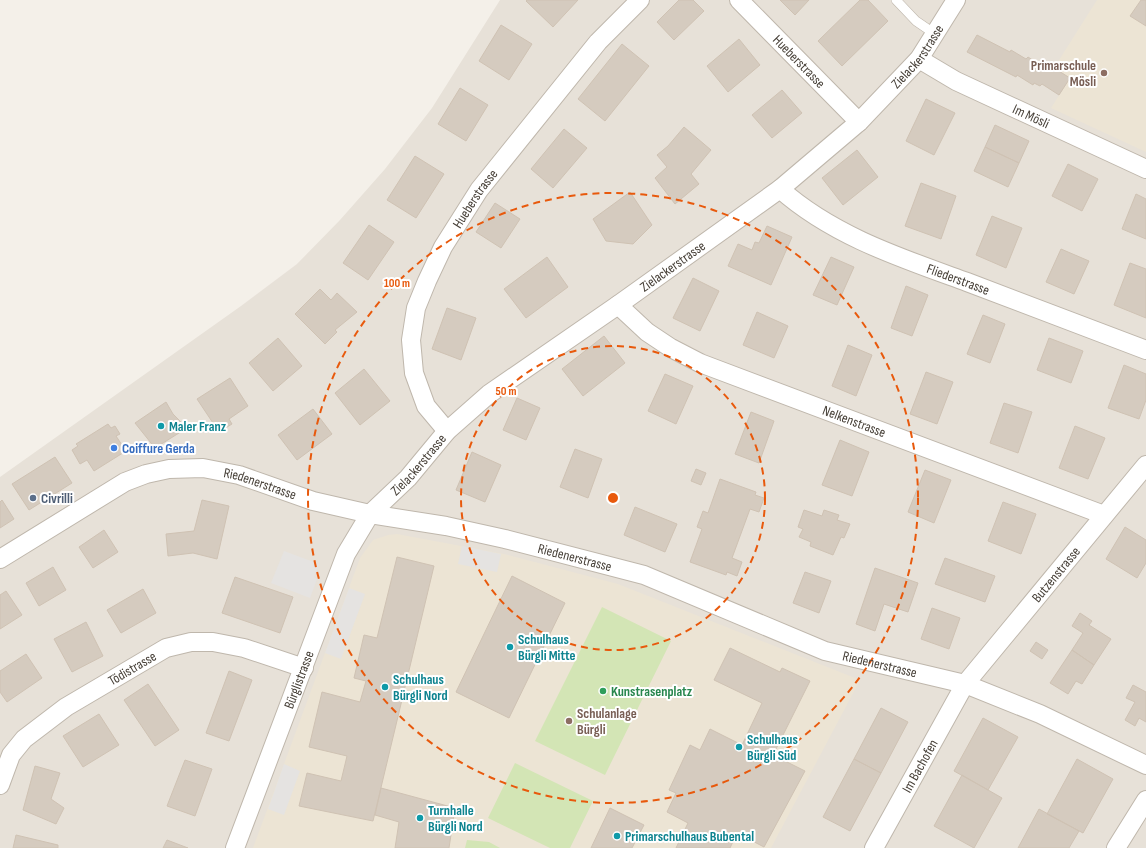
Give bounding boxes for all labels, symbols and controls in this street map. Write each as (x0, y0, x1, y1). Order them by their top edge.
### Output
street label: Zielackerstrasse (887, 21, 947, 92)
street label: Hueberstrasse (769, 31, 829, 91)
place label: Primarschule Mösli (1031, 57, 1096, 90)
marker: Primarschule Mösli (1099, 68, 1109, 78)
street label: Im Mösli (1010, 100, 1052, 132)
street label: Hueberstrasse (449, 166, 501, 231)
street label: Zielackerstrasse (636, 237, 708, 295)
street label: Fliederstrasse (924, 260, 992, 298)
text: 100 m (384, 276, 410, 291)
text: 50 m (496, 384, 516, 399)
street label: Nelkenstrasse (820, 401, 888, 441)
place label: Maler Franz (169, 418, 227, 435)
marker: Maler Franz (156, 421, 166, 431)
street label: Zielackerstrasse (387, 430, 450, 499)
place label: Coiffure Gerda (122, 440, 195, 457)
marker: Coiffure Gerda (109, 443, 119, 453)
street label: Riedenerstrasse (222, 464, 299, 503)
place label: Civrilli (41, 490, 73, 507)
centre of rings (606, 491, 620, 505)
marker: Civrilli (28, 493, 38, 503)
street label: Riedenerstrasse (536, 539, 614, 575)
street label: Butzenstrasse (1028, 543, 1084, 605)
place label: Schulhaus Bürgli Mitte (518, 631, 576, 664)
marker: Schulhaus Bürgli Mitte (505, 642, 515, 652)
street label: Tödistrasse (105, 647, 159, 689)
street label: Riedenerstrasse (841, 647, 919, 681)
street label: Bürglistrasse (280, 648, 317, 711)
place label: Schulhaus Bürgli Nord (393, 671, 448, 704)
marker: Schulhaus Bürgli Nord (380, 682, 390, 692)
place label: Kunstrasenplatz (611, 683, 693, 700)
marker: Kunstrasenplatz (598, 686, 608, 696)
place label: Schulanlage Bürgli (577, 705, 637, 738)
marker: Schulanlage Bürgli (564, 716, 574, 726)
place label: Schulhaus Bürgli Süd (747, 731, 798, 764)
street label: Im Bachofen (898, 736, 941, 796)
marker: Schulhaus Bürgli Süd (734, 742, 744, 752)
place label: Turnhalle Bürgli Nord (428, 802, 483, 835)
marker: Turnhalle Bürgli Nord (415, 813, 425, 823)
place label: Primarschulhaus Bubental (625, 828, 754, 845)
marker: Primarschulhaus Bubental (612, 831, 622, 841)

